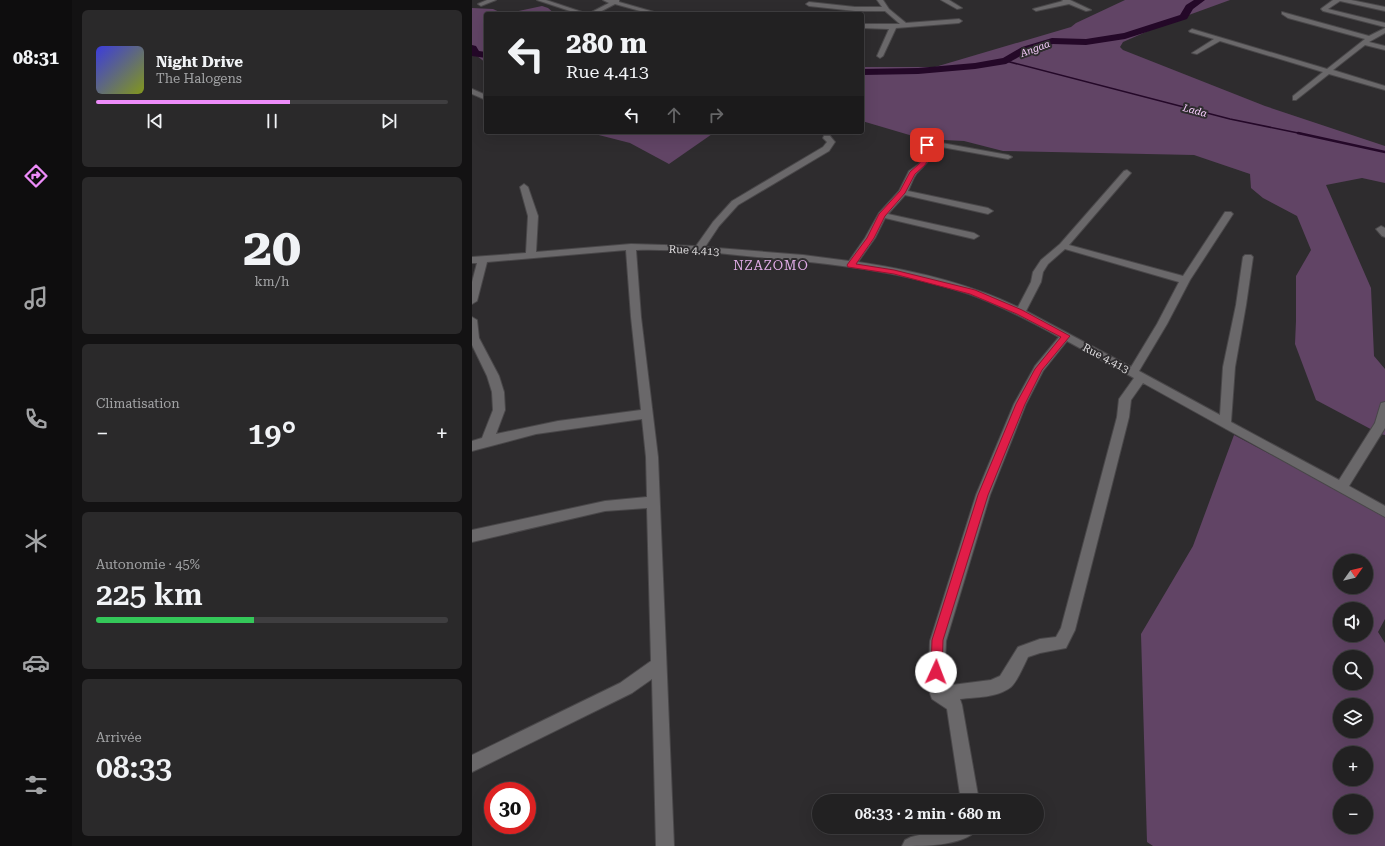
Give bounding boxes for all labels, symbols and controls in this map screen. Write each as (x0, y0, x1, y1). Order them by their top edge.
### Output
text: 280 m (566, 27, 647, 60)
icon: left (500, 28, 552, 80)
water label: Angaa (1018, 38, 1051, 59)
text: 08:31 (13, 47, 59, 68)
text: Night Drive (156, 53, 243, 71)
text: Rue 4.413 (566, 61, 649, 82)
text: The Halogens (156, 71, 242, 86)
water label: Lada (1181, 102, 1208, 119)
icon: left (621, 104, 643, 126)
icon: ahead (663, 104, 685, 126)
icon: right (705, 104, 727, 126)
icon: previous (144, 110, 166, 132)
icon: pause (261, 110, 283, 132)
icon: next (378, 110, 400, 132)
pin (910, 128, 944, 162)
icon: arrive (916, 134, 938, 156)
icon: directions (22, 162, 50, 190)
text: 20 (243, 217, 301, 278)
street label: Rue 4.413 (668, 243, 720, 258)
district label: NZAZOMO (733, 258, 809, 273)
text: km/h (255, 274, 289, 289)
icon: music (22, 284, 50, 312)
street label: Rue 4.413 (1080, 341, 1131, 376)
text: Climatisation (96, 396, 180, 411)
icon: phone (22, 405, 50, 433)
text: 19° (248, 416, 296, 451)
text: − (96, 421, 108, 446)
text: + (436, 421, 448, 446)
icon: climate (22, 527, 50, 555)
north arrow (1333, 554, 1373, 594)
map controls (1333, 554, 1373, 834)
text: Autonomie · 45% (96, 557, 200, 572)
text: 225 km (96, 577, 203, 612)
button: sound (1333, 602, 1373, 642)
icon: car (22, 649, 50, 677)
button: search (1333, 650, 1373, 690)
position arrow (915, 651, 957, 693)
button: layers (1333, 698, 1373, 738)
text: Arrivée (96, 730, 142, 745)
button: + (1333, 746, 1373, 786)
text: 08:33 (96, 750, 172, 785)
icon: filters (22, 771, 50, 799)
speed limit sign: 30 (484, 782, 536, 834)
button: − (1333, 794, 1373, 834)
text: 08:33 · 2 min · 680 m (855, 805, 1001, 823)

